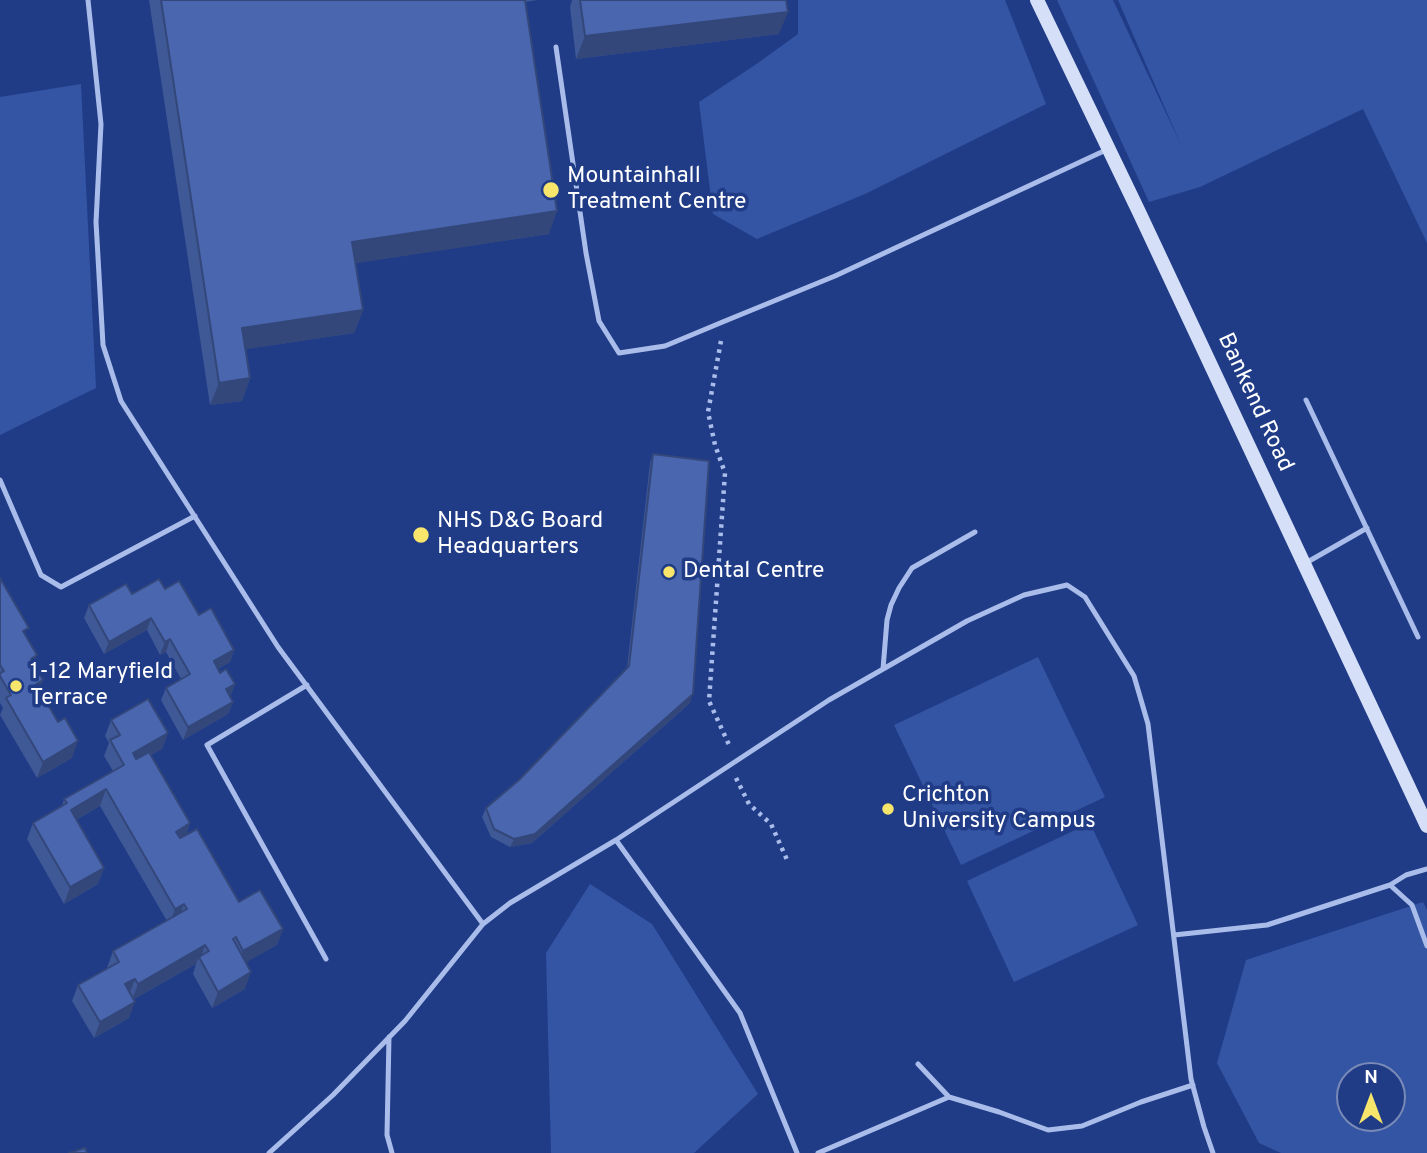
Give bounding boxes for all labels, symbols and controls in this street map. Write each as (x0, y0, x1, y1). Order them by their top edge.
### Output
place label: Mountainhall Treatment Centre (567, 163, 746, 217)
marker: Mountainhall Treatment Centre (541, 180, 561, 200)
street label: Bankend Road (1210, 329, 1298, 477)
place label: NHS D&G Board Headquarters (437, 508, 603, 562)
marker: NHS D&G Board Headquarters (411, 525, 431, 545)
place label: Dental Centre (683, 558, 824, 586)
marker: Dental Centre (661, 564, 677, 580)
place label: 1-12 Maryfield Terrace (30, 659, 173, 713)
marker: 1-12 Maryfield Terrace (8, 678, 24, 694)
place label: Crichton University Campus (902, 782, 1096, 836)
marker: Crichton University Campus (880, 801, 896, 817)
north arrow (1336, 1062, 1406, 1132)
text: N (1364, 1066, 1378, 1090)

